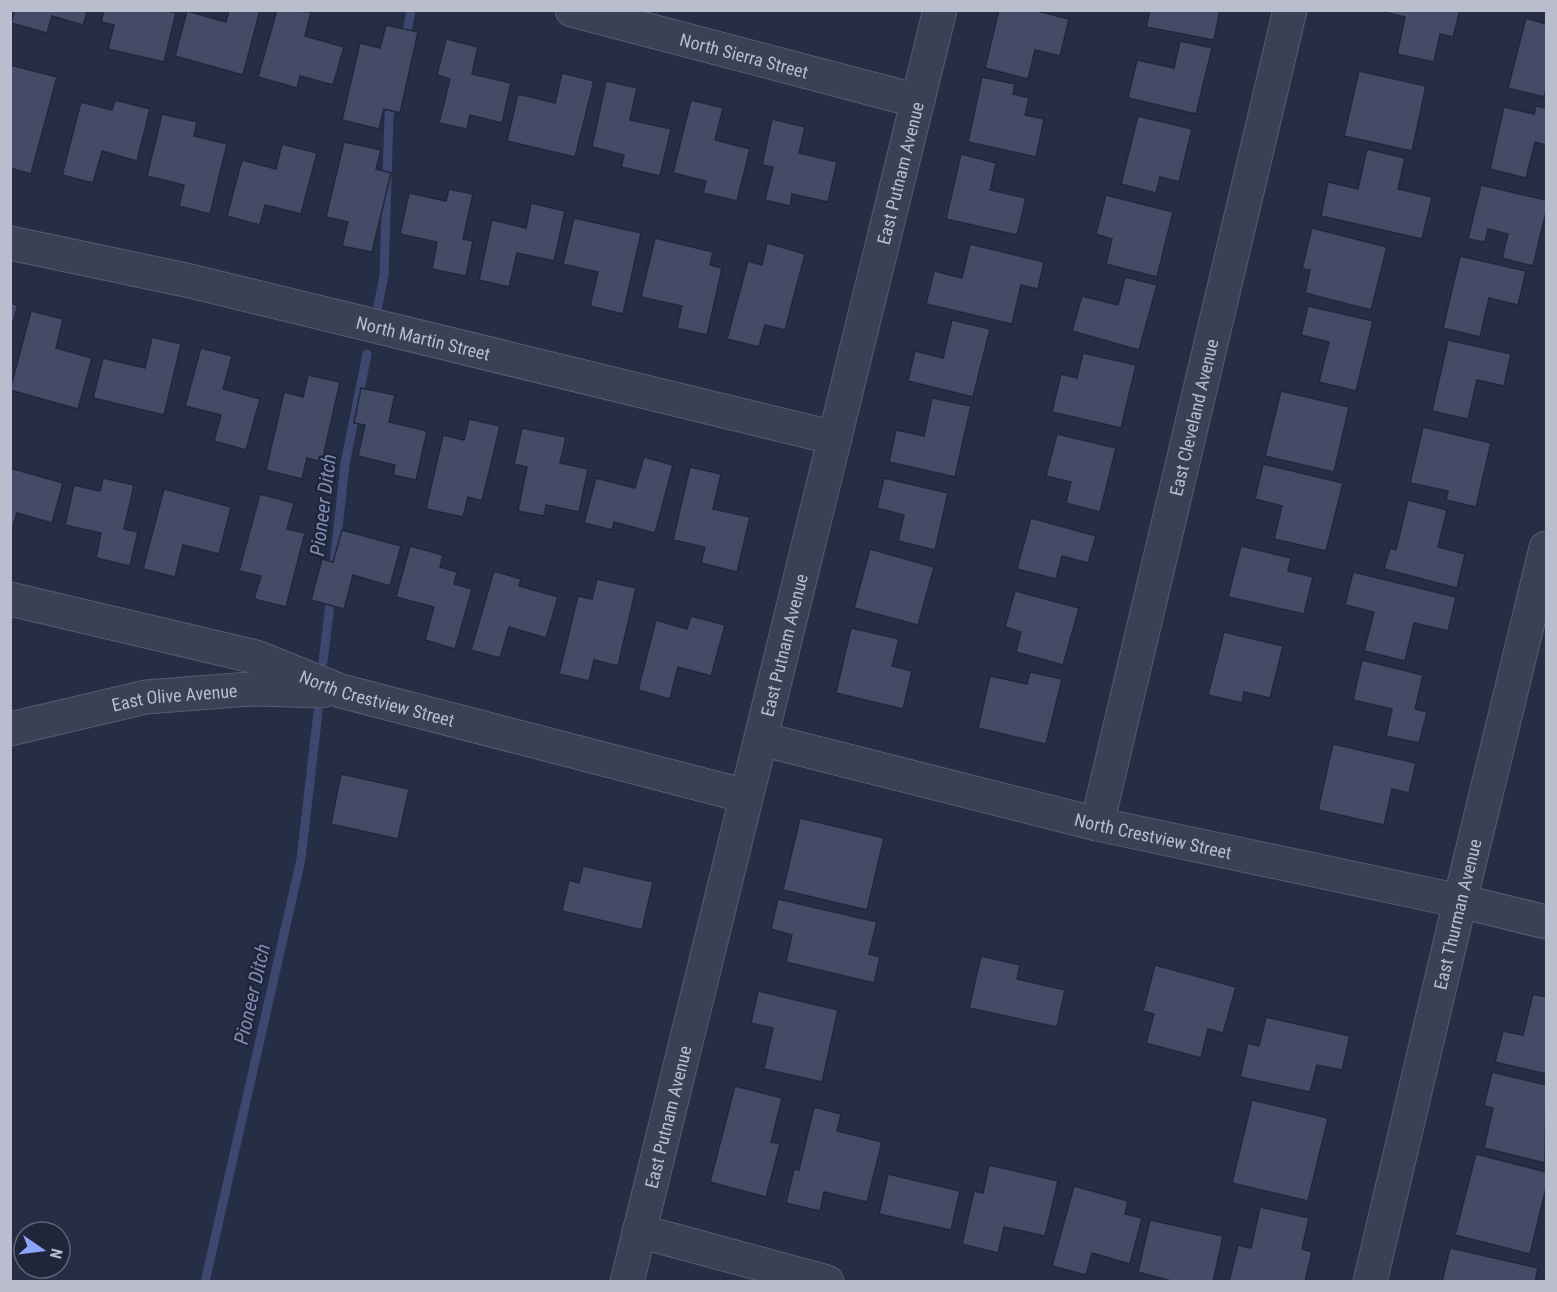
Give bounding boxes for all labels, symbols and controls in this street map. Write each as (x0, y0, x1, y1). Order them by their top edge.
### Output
street label: North Sierra Street (678, 28, 811, 82)
street label: East Putnam Avenue (872, 100, 928, 247)
street label: North Martin Street (354, 311, 492, 364)
street label: East Cleveland Avenue (1165, 337, 1222, 498)
water label: Pioneer Ditch (305, 453, 341, 557)
street label: East Putnam Avenue (756, 572, 811, 718)
street label: North Crestview Street (297, 665, 457, 730)
street label: East Olive Avenue (110, 680, 238, 715)
street label: North Crestview Street (1072, 808, 1234, 863)
street label: East Thurman Avenue (1429, 837, 1485, 992)
water label: Pioneer Ditch (229, 941, 275, 1047)
street label: East Putnam Avenue (640, 1043, 695, 1190)
north arrow (12, 1220, 72, 1280)
text: N (46, 1246, 66, 1261)

